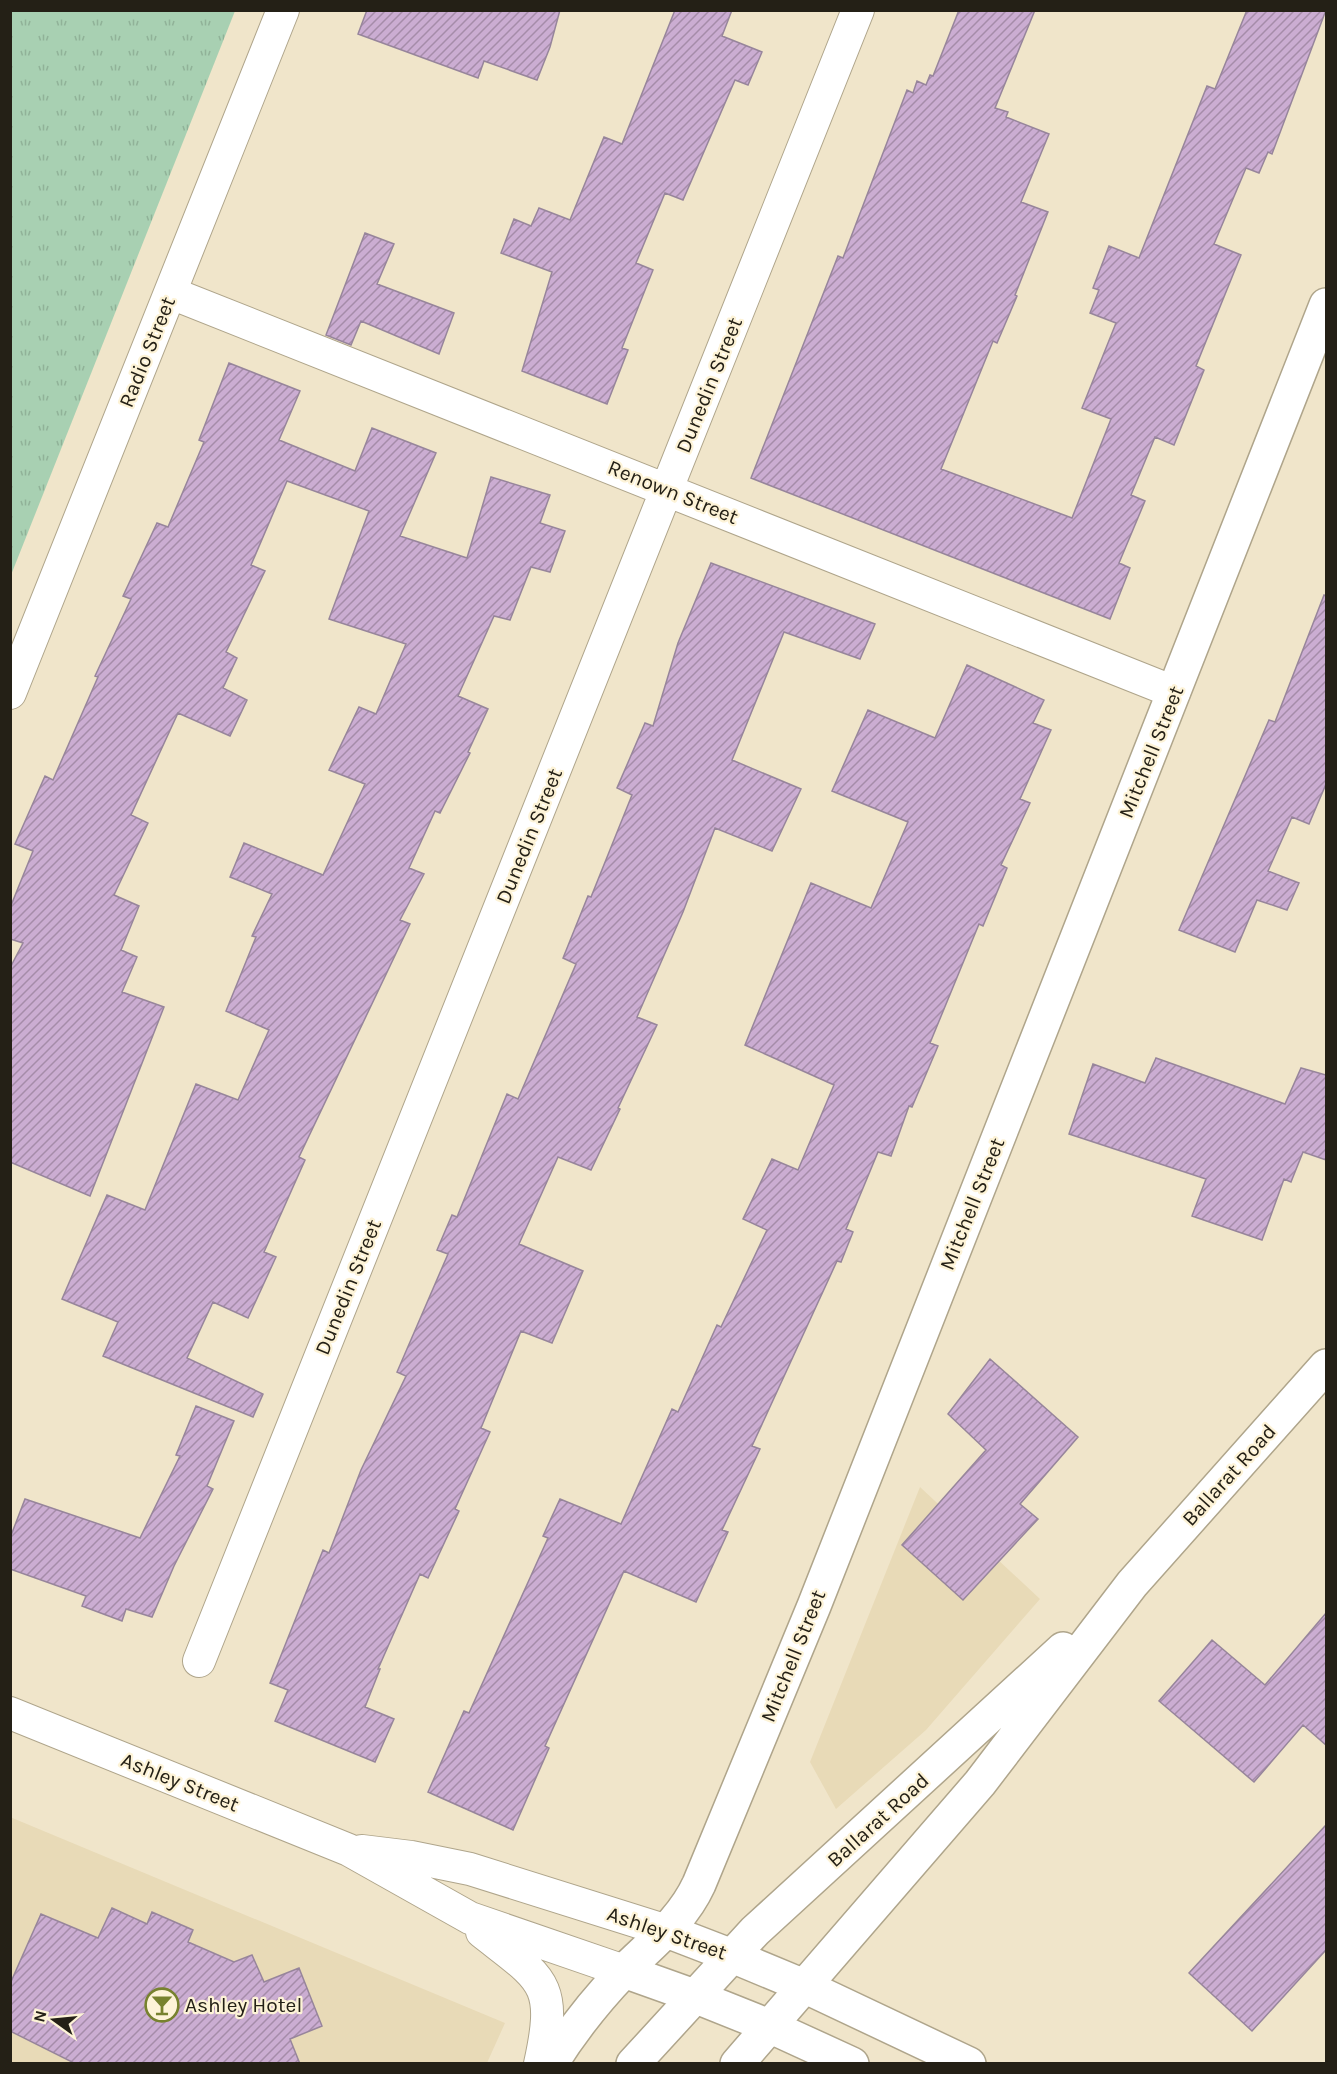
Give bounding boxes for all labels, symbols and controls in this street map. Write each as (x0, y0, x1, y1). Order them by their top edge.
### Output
street label: Radio Street (114, 293, 180, 411)
street label: Dunedin Street (671, 314, 747, 456)
street label: Renown Street (604, 455, 742, 529)
street label: Mitchell Street (1114, 682, 1189, 822)
street label: Dunedin Street (491, 765, 567, 907)
street label: Mitchell Street (935, 1134, 1010, 1274)
street label: Dunedin Street (310, 1216, 386, 1358)
street label: Ballarat Road (1177, 1419, 1281, 1531)
street label: Mitchell Street (756, 1586, 831, 1726)
street label: Ashley Street (118, 1747, 242, 1817)
street label: Ballarat Road (822, 1768, 934, 1872)
street label: Ashley Street (604, 1901, 730, 1965)
bar icon: Ashley Hotel (144, 1987, 180, 2023)
north arrow (24, 1990, 84, 2050)
place label: Ashley Hotel (185, 1993, 302, 2017)
text: N (29, 2008, 51, 2024)

